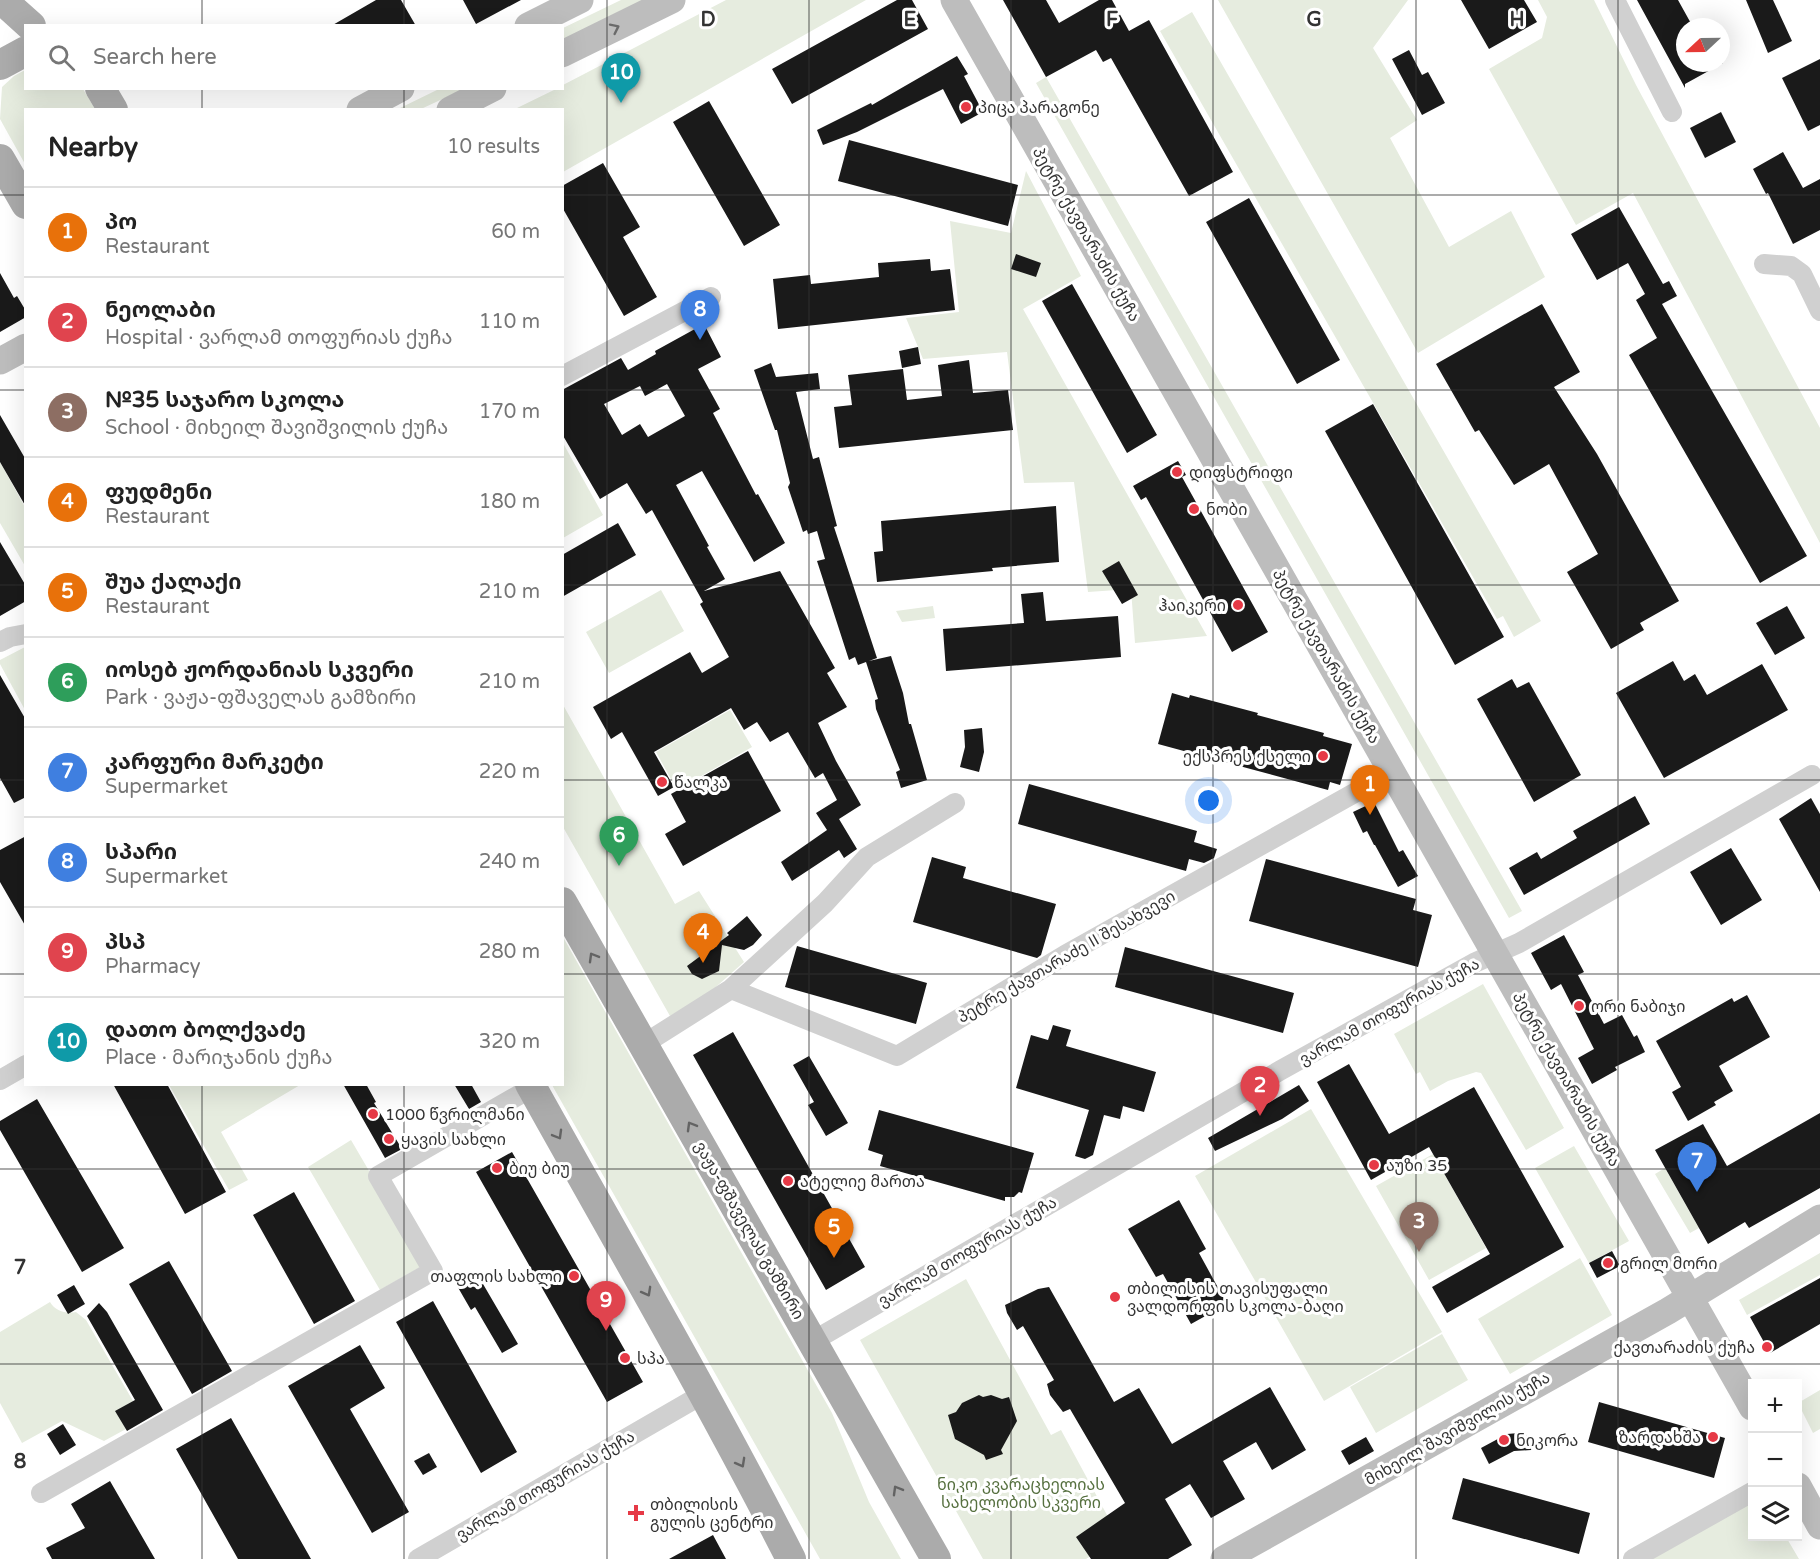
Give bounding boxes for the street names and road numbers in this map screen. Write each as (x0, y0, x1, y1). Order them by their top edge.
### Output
street label: პეტრე ქავთარაძის ქუჩა (1028, 144, 1144, 325)
street label: პეტრე ქავთარაძის ქუჩა (1268, 566, 1384, 747)
street label: პეტრე ქავთარაძე II შესახვევი (954, 886, 1179, 1028)
street label: ვარლამ თოფურიას ქუჩა (1296, 954, 1483, 1070)
street label: პეტრე ქავთარაძის ქუჩა (1508, 989, 1624, 1170)
street label: ვაჟა-ფშაველას გამზირი (690, 1138, 808, 1323)
street label: ვარლამ თოფურიას ქუჩა (875, 1192, 1060, 1311)
street label: მიხეილ შავიშვილის ქუჩა (1361, 1368, 1554, 1490)
street label: ვარლამ თოფურიას ქუჩა (453, 1426, 638, 1545)

